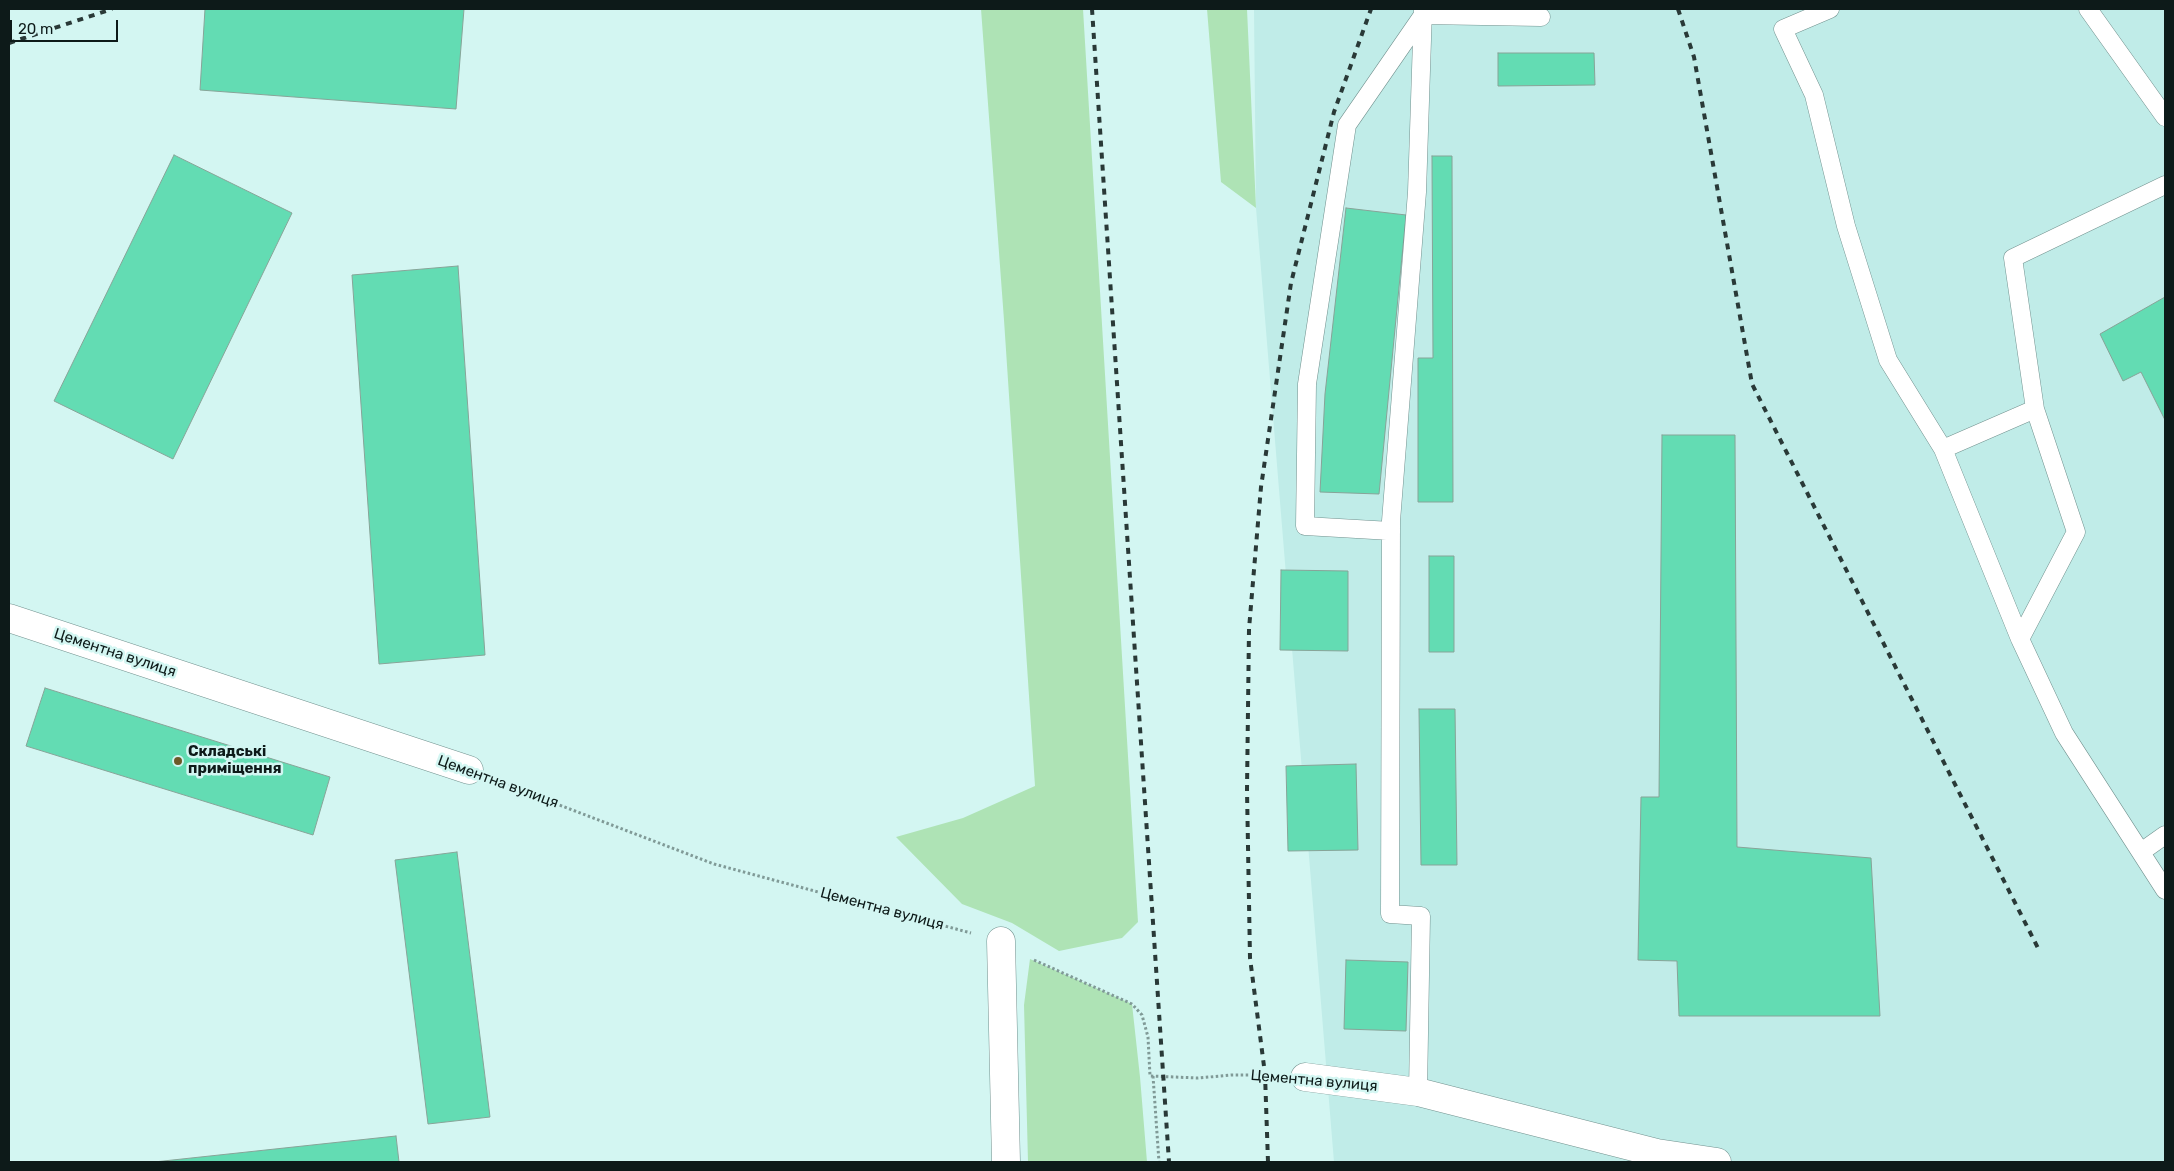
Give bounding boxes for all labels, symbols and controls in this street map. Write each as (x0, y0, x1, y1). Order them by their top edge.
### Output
scale bar (12, 10, 120, 42)
text: 20 m (18, 20, 53, 38)
street label: Цементна вулиця (52, 625, 178, 681)
place label: Складські приміщення (188, 743, 282, 778)
street label: Цементна вулиця (435, 752, 561, 812)
marker: Складські приміщення (172, 755, 184, 767)
street label: Цементна вулиця (818, 884, 946, 934)
street label: Цементна вулиця (1250, 1066, 1378, 1096)

